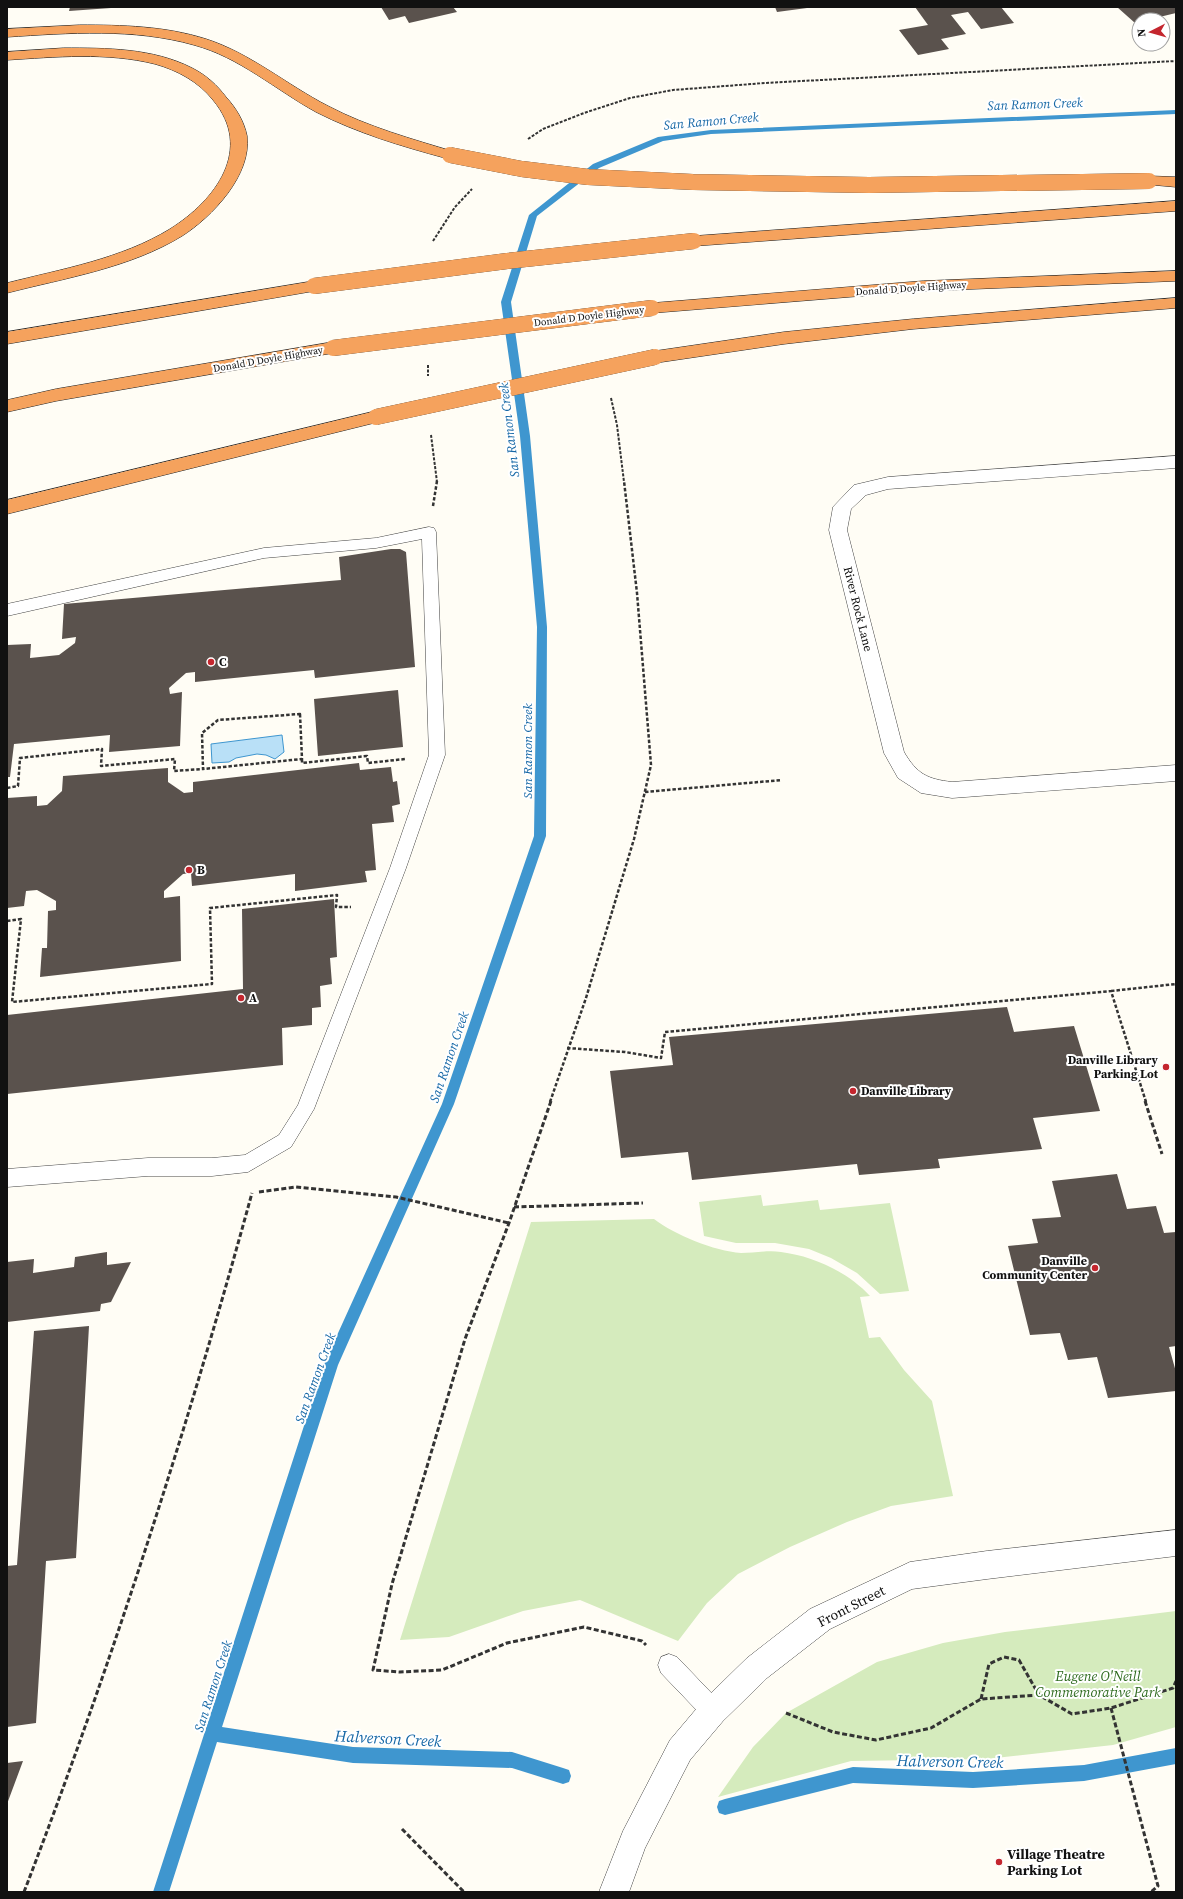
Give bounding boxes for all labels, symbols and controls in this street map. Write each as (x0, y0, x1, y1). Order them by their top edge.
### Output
north arrow (1131, 12, 1171, 52)
text: N (1134, 28, 1149, 38)
water label: San Ramon Creek (987, 94, 1084, 114)
water label: San Ramon Creek (663, 108, 760, 134)
street label: Donald D Doyle Highway (855, 278, 968, 298)
street label: Donald D Doyle Highway (533, 303, 646, 329)
street label: Donald D Doyle Highway (212, 343, 325, 375)
water label: San Ramon Creek (495, 381, 523, 478)
street label: River Rock Lane (840, 565, 876, 653)
place label: C (219, 654, 227, 670)
marker: C (206, 657, 216, 667)
water label: San Ramon Creek (519, 703, 536, 799)
place label: B (197, 862, 205, 878)
marker: B (184, 865, 194, 875)
place label: A (249, 990, 257, 1006)
marker: A (236, 993, 246, 1003)
water label: San Ramon Creek (425, 1008, 473, 1105)
place label: Danville Library Parking Lot (1068, 1052, 1159, 1082)
marker: Danville Library Parking Lot (1161, 1062, 1171, 1072)
place label: Danville Library (861, 1083, 952, 1099)
marker: Danville Library (848, 1086, 858, 1096)
place label: Danville Community Center (982, 1253, 1087, 1283)
marker: Danville Community Center (1090, 1263, 1100, 1273)
water label: San Ramon Creek (291, 1330, 340, 1426)
street label: Front Street (814, 1580, 889, 1632)
water label: San Ramon Creek (190, 1637, 236, 1734)
park label: Eugene O'Neill Commemorative Park (1035, 1666, 1161, 1702)
water label: Halverson Creek (333, 1724, 442, 1752)
water label: Halverson Creek (895, 1749, 1004, 1773)
place label: Village Theatre Parking Lot (1007, 1844, 1105, 1880)
marker: Village Theatre Parking Lot (994, 1857, 1004, 1867)

